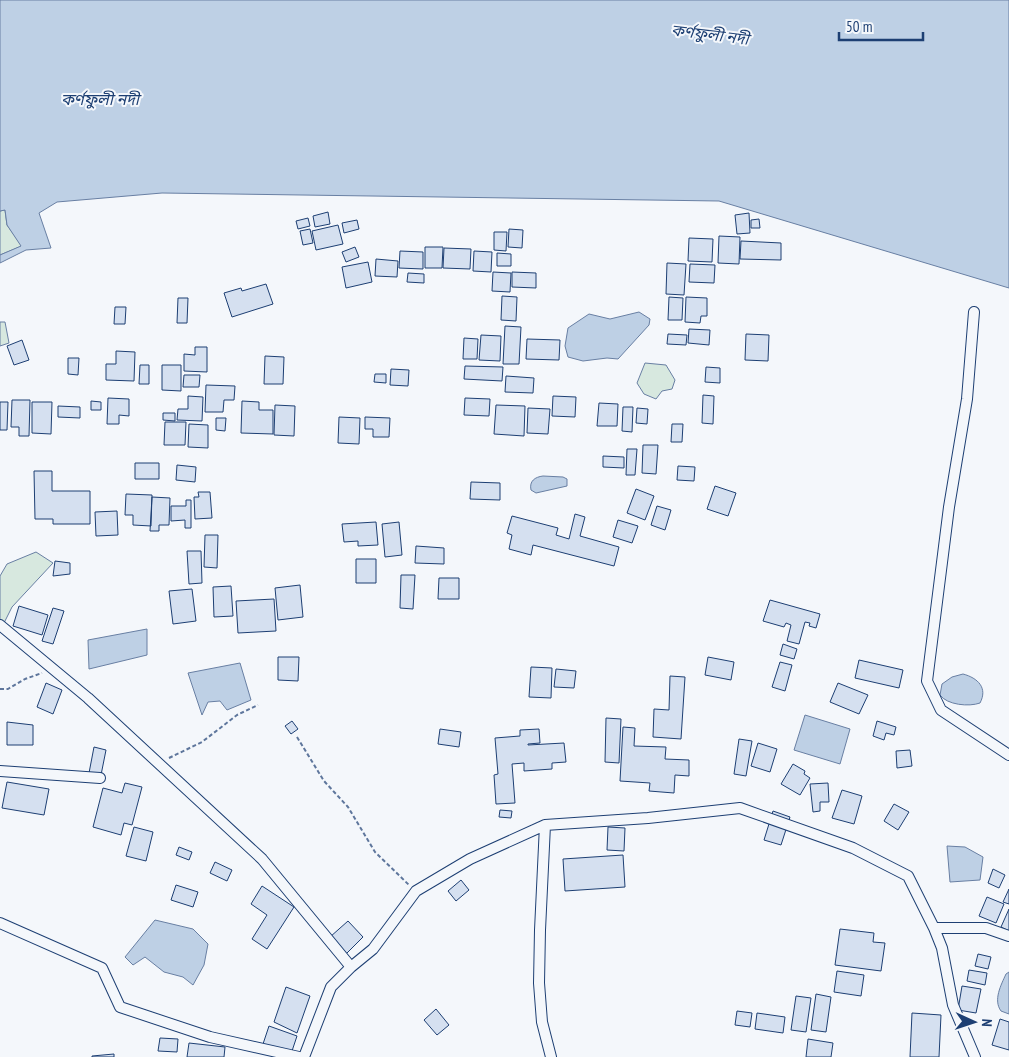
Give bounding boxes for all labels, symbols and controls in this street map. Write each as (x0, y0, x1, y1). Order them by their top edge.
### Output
scale bar (839, 10, 923, 42)
text: 50 m (846, 17, 872, 36)
water label: কর্ণফুলী নদী (670, 19, 753, 49)
water label: কর্ণফুলী নদী (61, 89, 142, 109)
north arrow (949, 997, 999, 1047)
text: N (978, 1018, 996, 1027)

